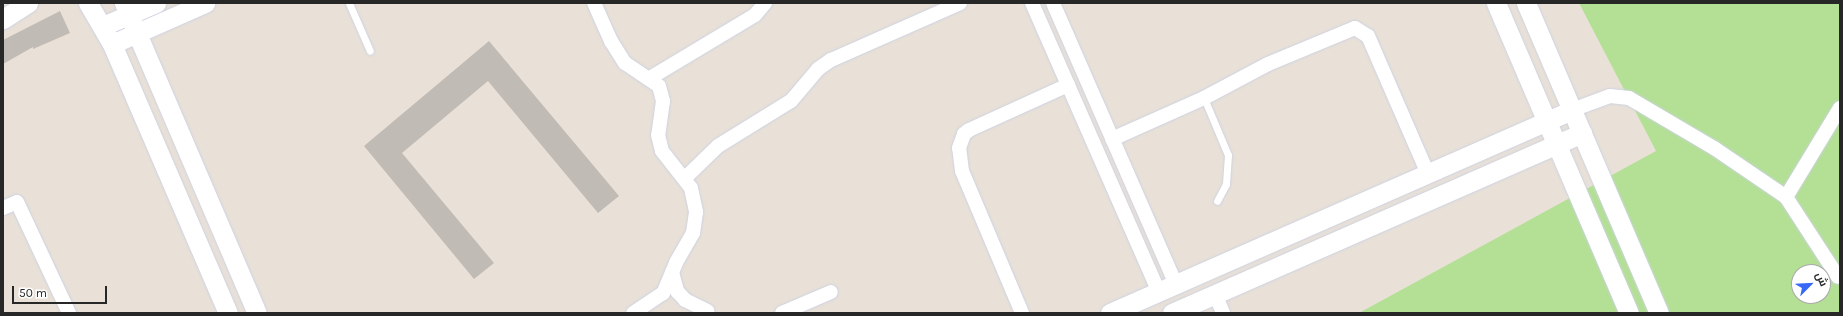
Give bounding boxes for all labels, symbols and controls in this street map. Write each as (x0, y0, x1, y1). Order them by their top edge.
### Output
north arrow (1791, 264, 1831, 304)
text: ش (1813, 270, 1830, 288)
scale bar (14, 278, 109, 304)
text: 50 m (19, 286, 47, 300)

